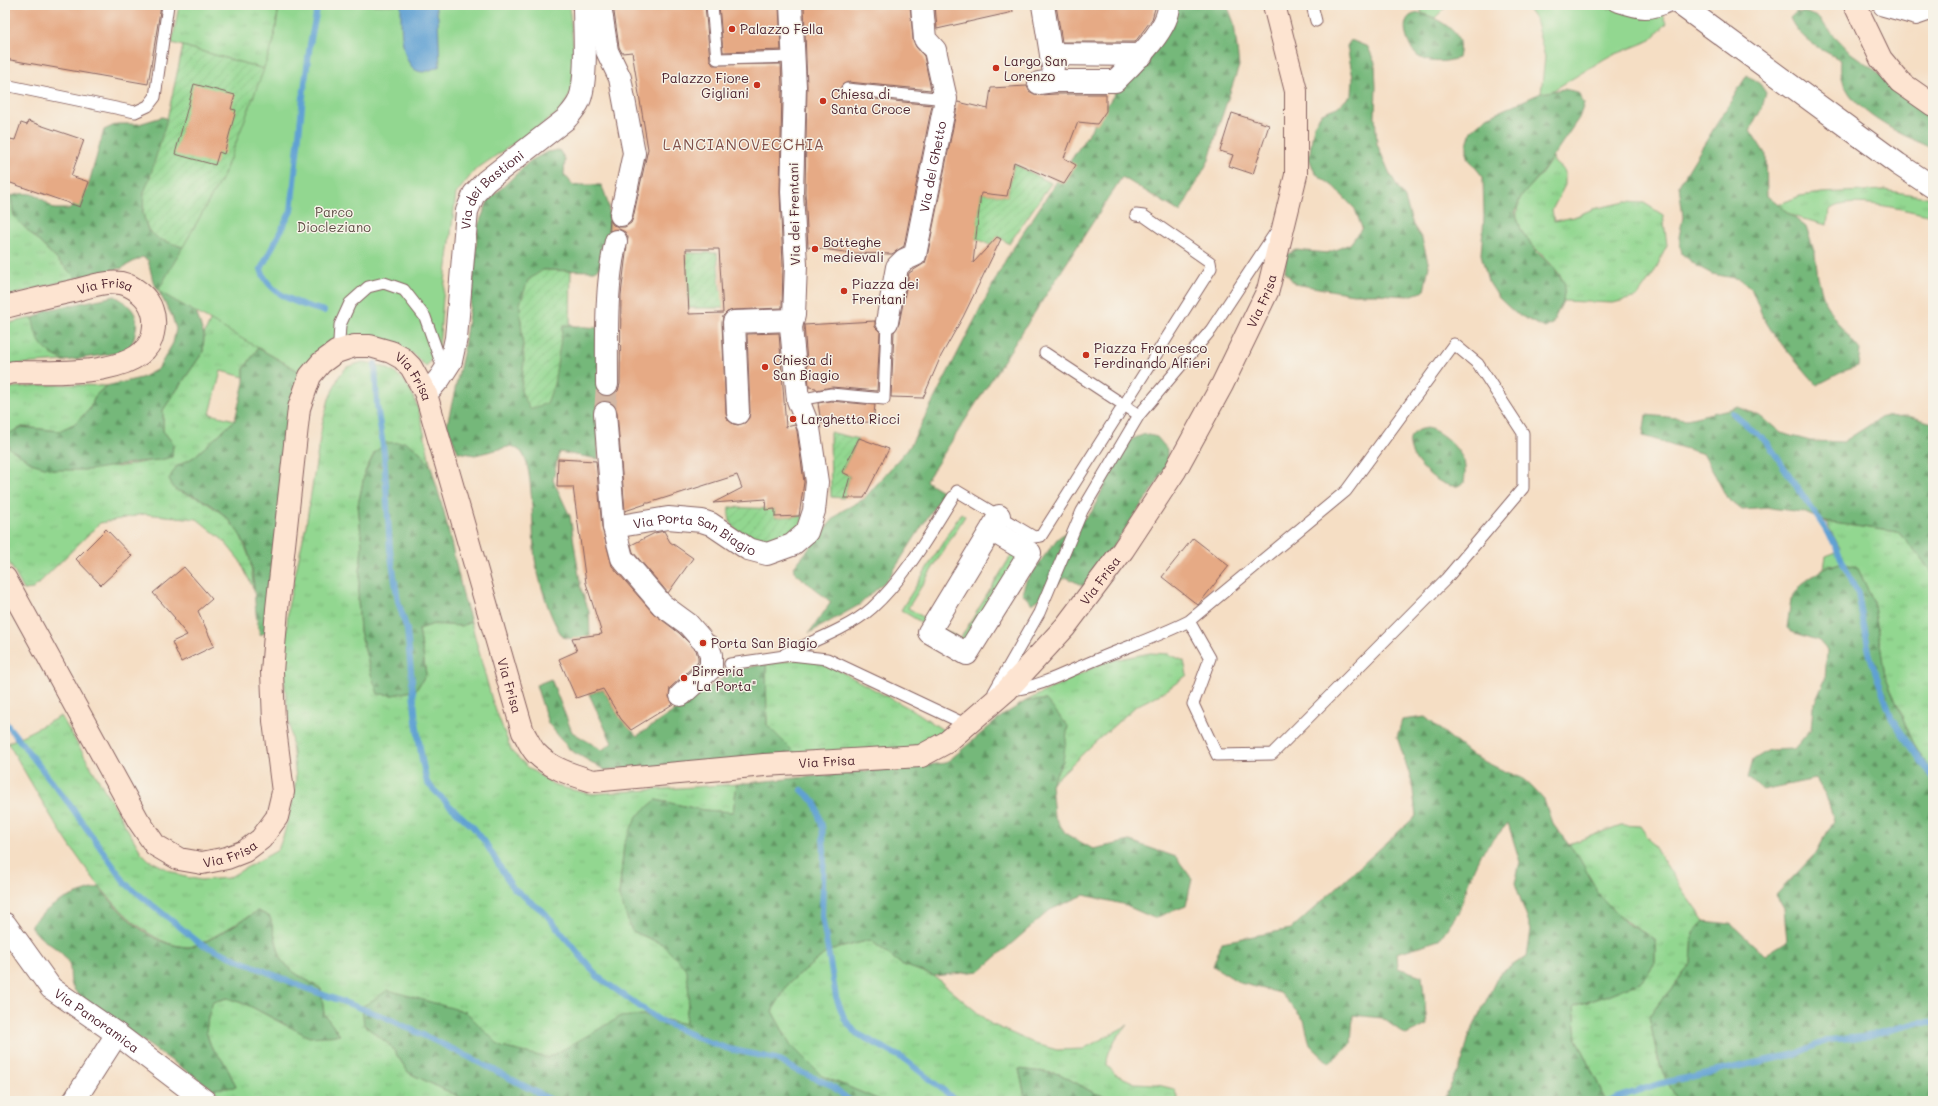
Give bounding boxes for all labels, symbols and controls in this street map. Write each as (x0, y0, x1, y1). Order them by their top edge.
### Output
place label: Palazzo Fella (740, 20, 824, 37)
marker: Palazzo Fella (727, 24, 737, 34)
place label: Largo San Lorenzo (1004, 52, 1068, 84)
marker: Largo San Lorenzo (991, 63, 1001, 73)
place label: Palazzo Fiore Gigliani (662, 69, 749, 101)
marker: Palazzo Fiore Gigliani (752, 80, 762, 90)
place label: Chiesa di Santa Croce (831, 85, 911, 117)
marker: Chiesa di Santa Croce (818, 96, 828, 106)
street label: Via del Ghetto (915, 119, 949, 214)
district label: LANCIANOVECCHIA (663, 134, 825, 154)
street label: Via dei Bastioni (456, 146, 527, 230)
street label: Via dei Frentani (784, 162, 803, 266)
park label: Parco Diocleziano (297, 203, 371, 235)
place label: Botteghe medievali (823, 233, 884, 265)
marker: Botteghe medievali (810, 244, 820, 254)
street label: Via Frisa (1242, 272, 1280, 330)
street label: Via Frisa (75, 274, 137, 298)
place label: Piazza dei Frentani (852, 275, 919, 307)
marker: Piazza dei Frentani (839, 286, 849, 296)
place label: Piazza Francesco Ferdinando Alfieri (1094, 339, 1211, 371)
street label: Via Frisa (392, 347, 437, 403)
marker: Piazza Francesco Ferdinando Alfieri (1081, 350, 1091, 360)
place label: Chiesa di San Biagio (773, 351, 839, 383)
marker: Chiesa di San Biagio (760, 362, 770, 372)
place label: Larghetto Ricci (801, 410, 900, 427)
marker: Larghetto Ricci (788, 414, 798, 424)
street label: Via Porta San Biagio (632, 509, 758, 559)
street label: Via Frisa (1076, 552, 1123, 608)
place label: Porta San Biagio (711, 634, 818, 651)
marker: Porta San Biagio (698, 638, 708, 648)
street label: Via Frisa (494, 656, 526, 715)
place label: Birreria "La Porta" (692, 662, 756, 694)
marker: Birreria "La Porta" (679, 673, 689, 683)
street label: Via Frisa (798, 751, 856, 771)
street label: Via Frisa (201, 836, 260, 871)
street label: Via Panoramica (51, 984, 143, 1056)

